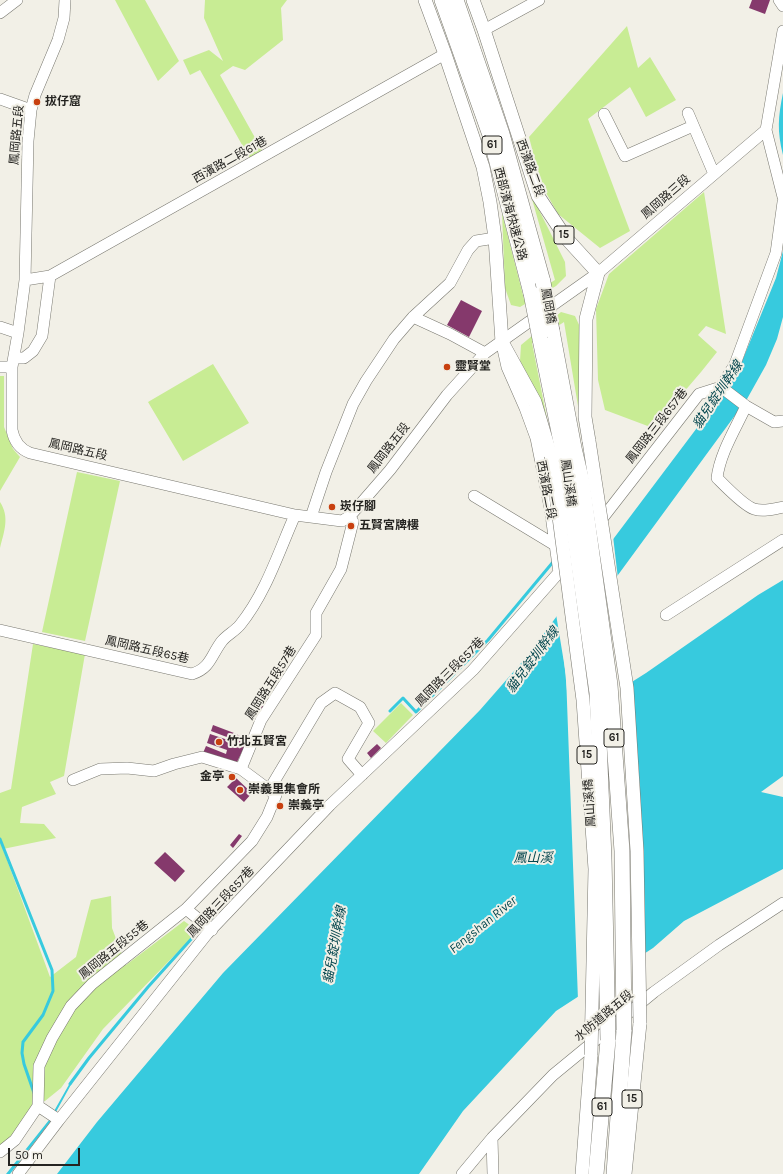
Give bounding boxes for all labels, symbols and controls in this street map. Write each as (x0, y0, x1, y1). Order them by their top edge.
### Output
place label: 拔仔窟 (45, 95, 81, 109)
marker: 拔仔窟 (32, 97, 42, 107)
street label: 鳳岡路五段 (7, 104, 27, 166)
street label: 西濱路二段61巷 (190, 134, 270, 186)
road number: 61 (482, 136, 502, 154)
street label: 西濱路二段 (513, 137, 547, 199)
street label: 西部濱海快速公路 (491, 166, 529, 262)
street label: 鳳岡路三段 (639, 172, 693, 222)
road number: 15 (554, 226, 574, 244)
street label: 鳳岡橋 (538, 287, 558, 325)
water label: 貓兒錠圳幹線 (690, 358, 746, 432)
place label: 靈賢堂 (455, 360, 491, 374)
marker: 靈賢堂 (442, 362, 452, 372)
street label: 鳳岡路三段657巷 (623, 386, 691, 466)
street label: 鳳岡路五段 (365, 420, 413, 476)
street label: 鳳岡路五段 (47, 436, 109, 464)
street label: 鳳山溪橋 (558, 458, 578, 508)
street label: 西濱路二段 (533, 459, 559, 521)
place label: 崁仔腳 (340, 500, 376, 514)
marker: 崁仔腳 (327, 502, 337, 512)
place label: 五賢宮牌樓 (359, 519, 419, 533)
marker: 五賢宮牌樓 (346, 521, 356, 531)
water label: 貓兒錠圳幹線 (503, 624, 563, 696)
street label: 鳳岡路五段65巷 (104, 633, 190, 667)
street label: 鳳岡路三段657巷 (413, 635, 487, 709)
street label: 鳳岡路五段57巷 (243, 643, 299, 723)
road number: 61 (604, 729, 624, 747)
place label: 竹北五賢宮 (227, 735, 287, 749)
marker: 竹北五賢宮 (214, 737, 224, 747)
road number: 15 (577, 746, 597, 764)
place label: 金亭 (200, 770, 224, 784)
marker: 金亭 (227, 772, 237, 782)
street label: 鳳山溪橋 (581, 779, 599, 827)
place label: 崇義里集會所 (248, 783, 320, 797)
marker: 崇義里集會所 (235, 785, 245, 795)
place label: 崇義亭 (288, 799, 324, 813)
marker: 崇義亭 (275, 801, 285, 811)
water label: 鳳山溪 (514, 850, 552, 866)
street label: 鳳岡路三段657巷 (185, 864, 257, 940)
water label: Fengshan River (446, 893, 520, 957)
water label: 貓兒錠圳幹線 (321, 905, 349, 985)
street label: 鳳岡路五段55巷 (76, 917, 152, 983)
street label: 水防道路五段 (572, 987, 636, 1045)
road number: 15 (622, 1090, 642, 1108)
road number: 61 (592, 1098, 612, 1116)
scale bar (10, 1140, 82, 1166)
text: 50 m (15, 1148, 43, 1162)

